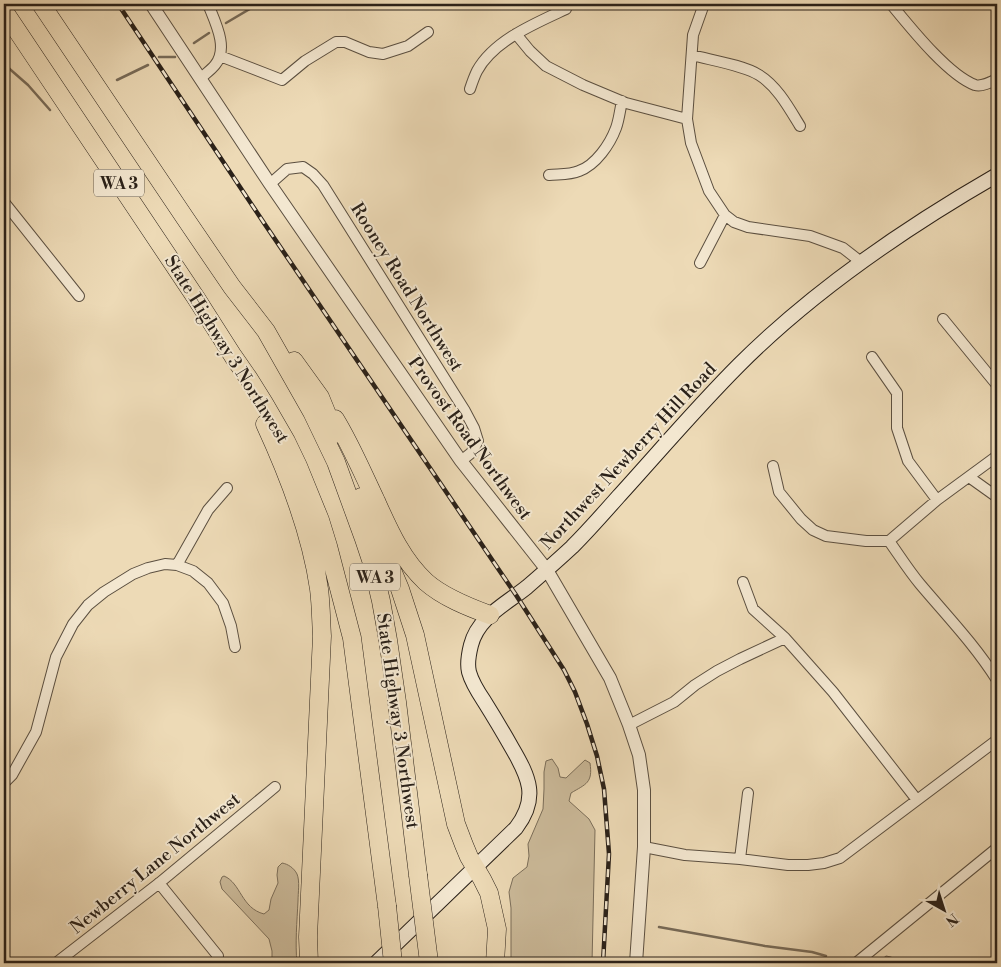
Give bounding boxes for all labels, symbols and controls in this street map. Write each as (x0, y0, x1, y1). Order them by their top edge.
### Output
road number: WA 3 (94, 170, 144, 197)
street label: Rooney Road Northwest (345, 199, 468, 376)
street label: State Highway 3 Northwest (159, 251, 294, 448)
street label: Provost Road Northwest (403, 352, 537, 525)
street label: Northwest Newberry Hill Road (535, 357, 722, 555)
road number: WA 3 (350, 564, 400, 590)
street label: State Highway 3 Northwest (371, 612, 424, 831)
street label: Newberry Lane Northwest (66, 787, 245, 939)
north arrow (918, 884, 968, 934)
text: N (942, 909, 962, 930)

